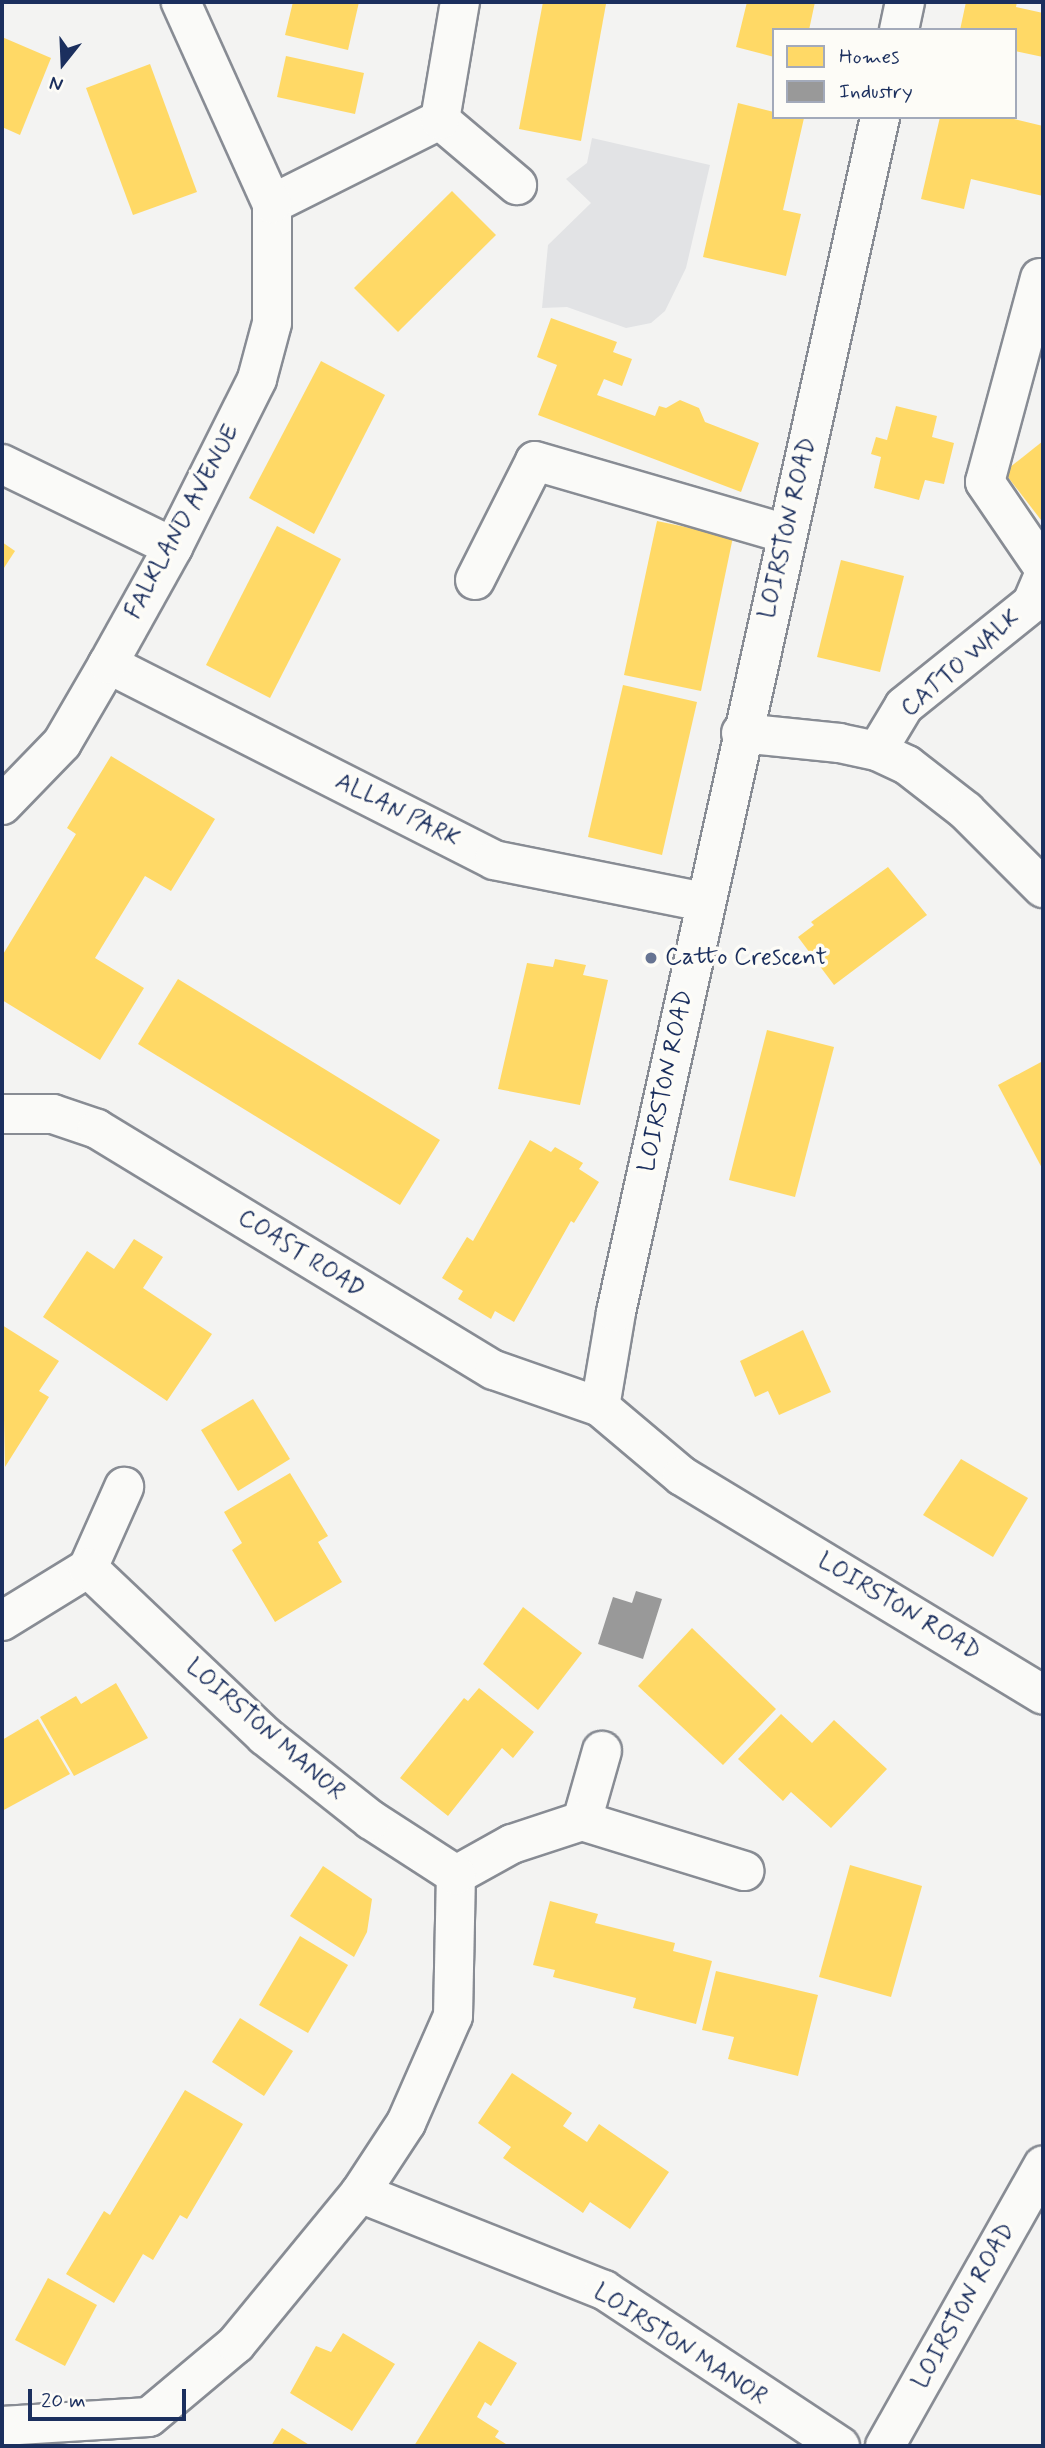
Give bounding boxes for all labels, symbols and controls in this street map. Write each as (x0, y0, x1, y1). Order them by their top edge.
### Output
north arrow (28, 28, 98, 98)
legend (772, 28, 1017, 119)
text: Homes (839, 43, 899, 71)
text: N (46, 70, 66, 97)
text: Industry (839, 78, 913, 106)
street label: FALKLAND AVENUE (119, 419, 247, 625)
street label: LOIRSTON ROAD (754, 436, 822, 620)
street label: CATTO WALK (896, 604, 1026, 724)
street label: ALLAN PARK (330, 767, 464, 855)
place label: Catto Crescent (665, 944, 826, 972)
marker: Catto Crescent (643, 950, 659, 966)
street label: LOIRSTON ROAD (633, 989, 699, 1173)
street label: COAST ROAD (232, 1204, 370, 1304)
street label: LOIRSTON ROAD (814, 1548, 984, 1666)
street label: LOIRSTON MANOR (178, 1651, 352, 1809)
street label: LOIRSTON ROAD (907, 2219, 1021, 2393)
street label: LOIRSTON MANOR (586, 2277, 774, 2413)
scale bar (32, 2374, 189, 2418)
text: 20 m (41, 2387, 86, 2415)

